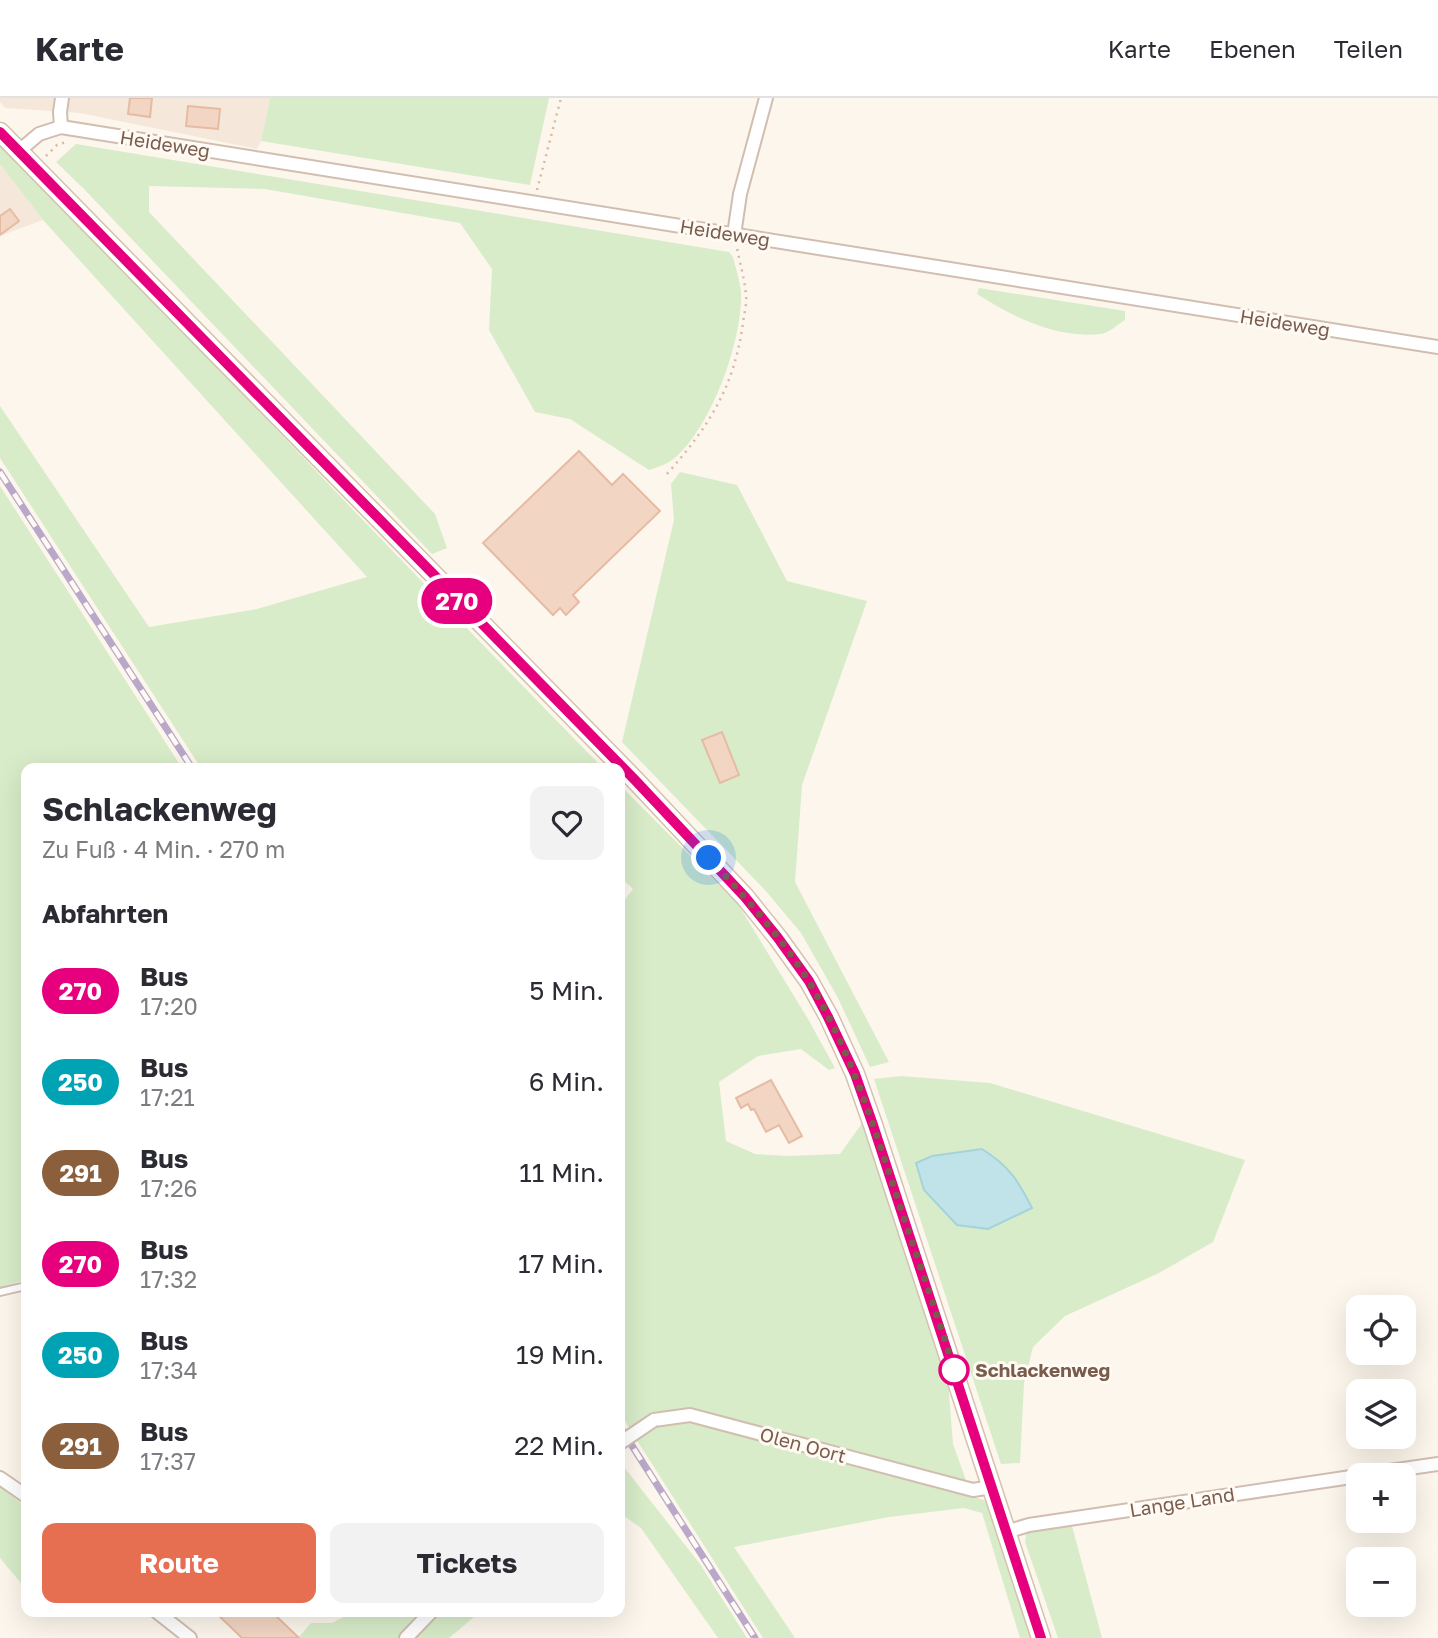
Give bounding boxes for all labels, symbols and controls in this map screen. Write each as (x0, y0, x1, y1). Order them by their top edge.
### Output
text: Karte (35, 29, 124, 68)
text: Karte (1108, 34, 1171, 63)
text: Ebenen (1209, 34, 1296, 63)
text: Teilen (1334, 34, 1403, 63)
street label: Heideweg (118, 125, 212, 162)
street label: Heideweg (678, 214, 772, 251)
street label: Heideweg (1238, 304, 1332, 341)
line badge: 270 (417, 578, 497, 624)
text: 270 (435, 586, 479, 615)
button: heart (530, 786, 604, 860)
text: Schlackenweg (42, 789, 277, 828)
text: Zu Fuß · 4 Min. · 270 m (42, 835, 285, 863)
your location (691, 840, 726, 875)
text: Abfahrten (42, 898, 168, 929)
text: Bus (140, 961, 188, 992)
text: 5 Min. (529, 975, 604, 1006)
text: 270 (59, 976, 102, 1005)
text: 17:20 (140, 992, 198, 1020)
text: Bus (140, 1052, 188, 1083)
text: 6 Min. (529, 1066, 604, 1097)
text: 250 (58, 1067, 103, 1096)
text: 17:21 (140, 1083, 195, 1111)
text: Bus (140, 1143, 188, 1174)
text: 11 Min. (519, 1157, 604, 1188)
text: 291 (59, 1158, 102, 1187)
text: 17:26 (140, 1174, 198, 1202)
text: Bus (140, 1234, 188, 1265)
text: 17 Min. (518, 1248, 604, 1279)
text: 270 (59, 1249, 102, 1278)
text: 17:32 (140, 1265, 197, 1293)
map controls (1346, 1295, 1416, 1617)
button: locate (1346, 1295, 1416, 1365)
text: Bus (140, 1325, 188, 1356)
text: 19 Min. (516, 1339, 604, 1370)
text: 250 (58, 1340, 103, 1369)
marker: Schlackenweg (939, 1355, 969, 1385)
text: 17:34 (140, 1356, 198, 1384)
place label: Schlackenweg (975, 1358, 1110, 1381)
button: layers (1346, 1379, 1416, 1449)
text: Bus (140, 1416, 188, 1447)
street label: Olen Oort (758, 1422, 849, 1467)
text: 22 Min. (514, 1430, 604, 1461)
text: 291 (59, 1431, 102, 1460)
text: 17:37 (140, 1447, 196, 1475)
button: + (1346, 1463, 1416, 1533)
street label: Lange Land (1128, 1482, 1236, 1521)
button: Route (42, 1523, 316, 1603)
button: Tickets (330, 1523, 604, 1603)
button: − (1346, 1547, 1416, 1617)

